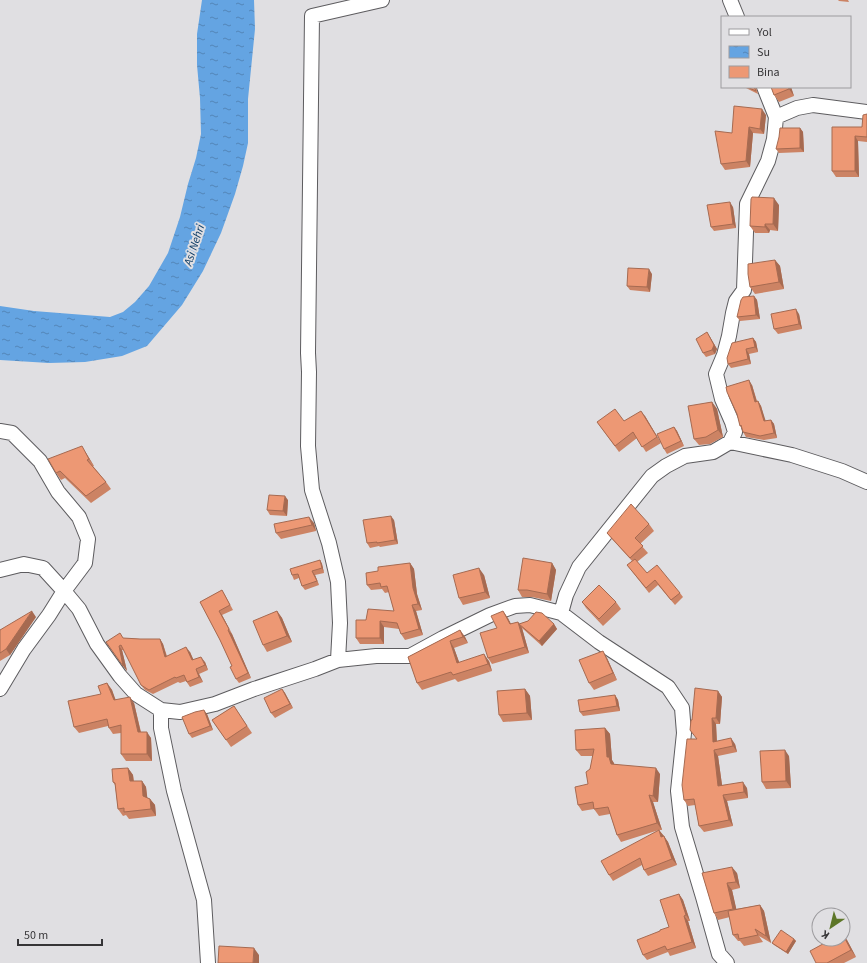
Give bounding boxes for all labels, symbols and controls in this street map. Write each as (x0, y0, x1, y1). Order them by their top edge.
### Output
legend (721, 16, 851, 88)
text: Yol (756, 24, 772, 41)
text: Su (757, 44, 770, 61)
text: Bina (757, 64, 780, 81)
water label: Asi Nehri (179, 222, 209, 269)
north arrow (811, 907, 851, 947)
scale bar (18, 921, 102, 947)
text: 50 m (24, 927, 48, 944)
text: K (818, 927, 833, 943)

